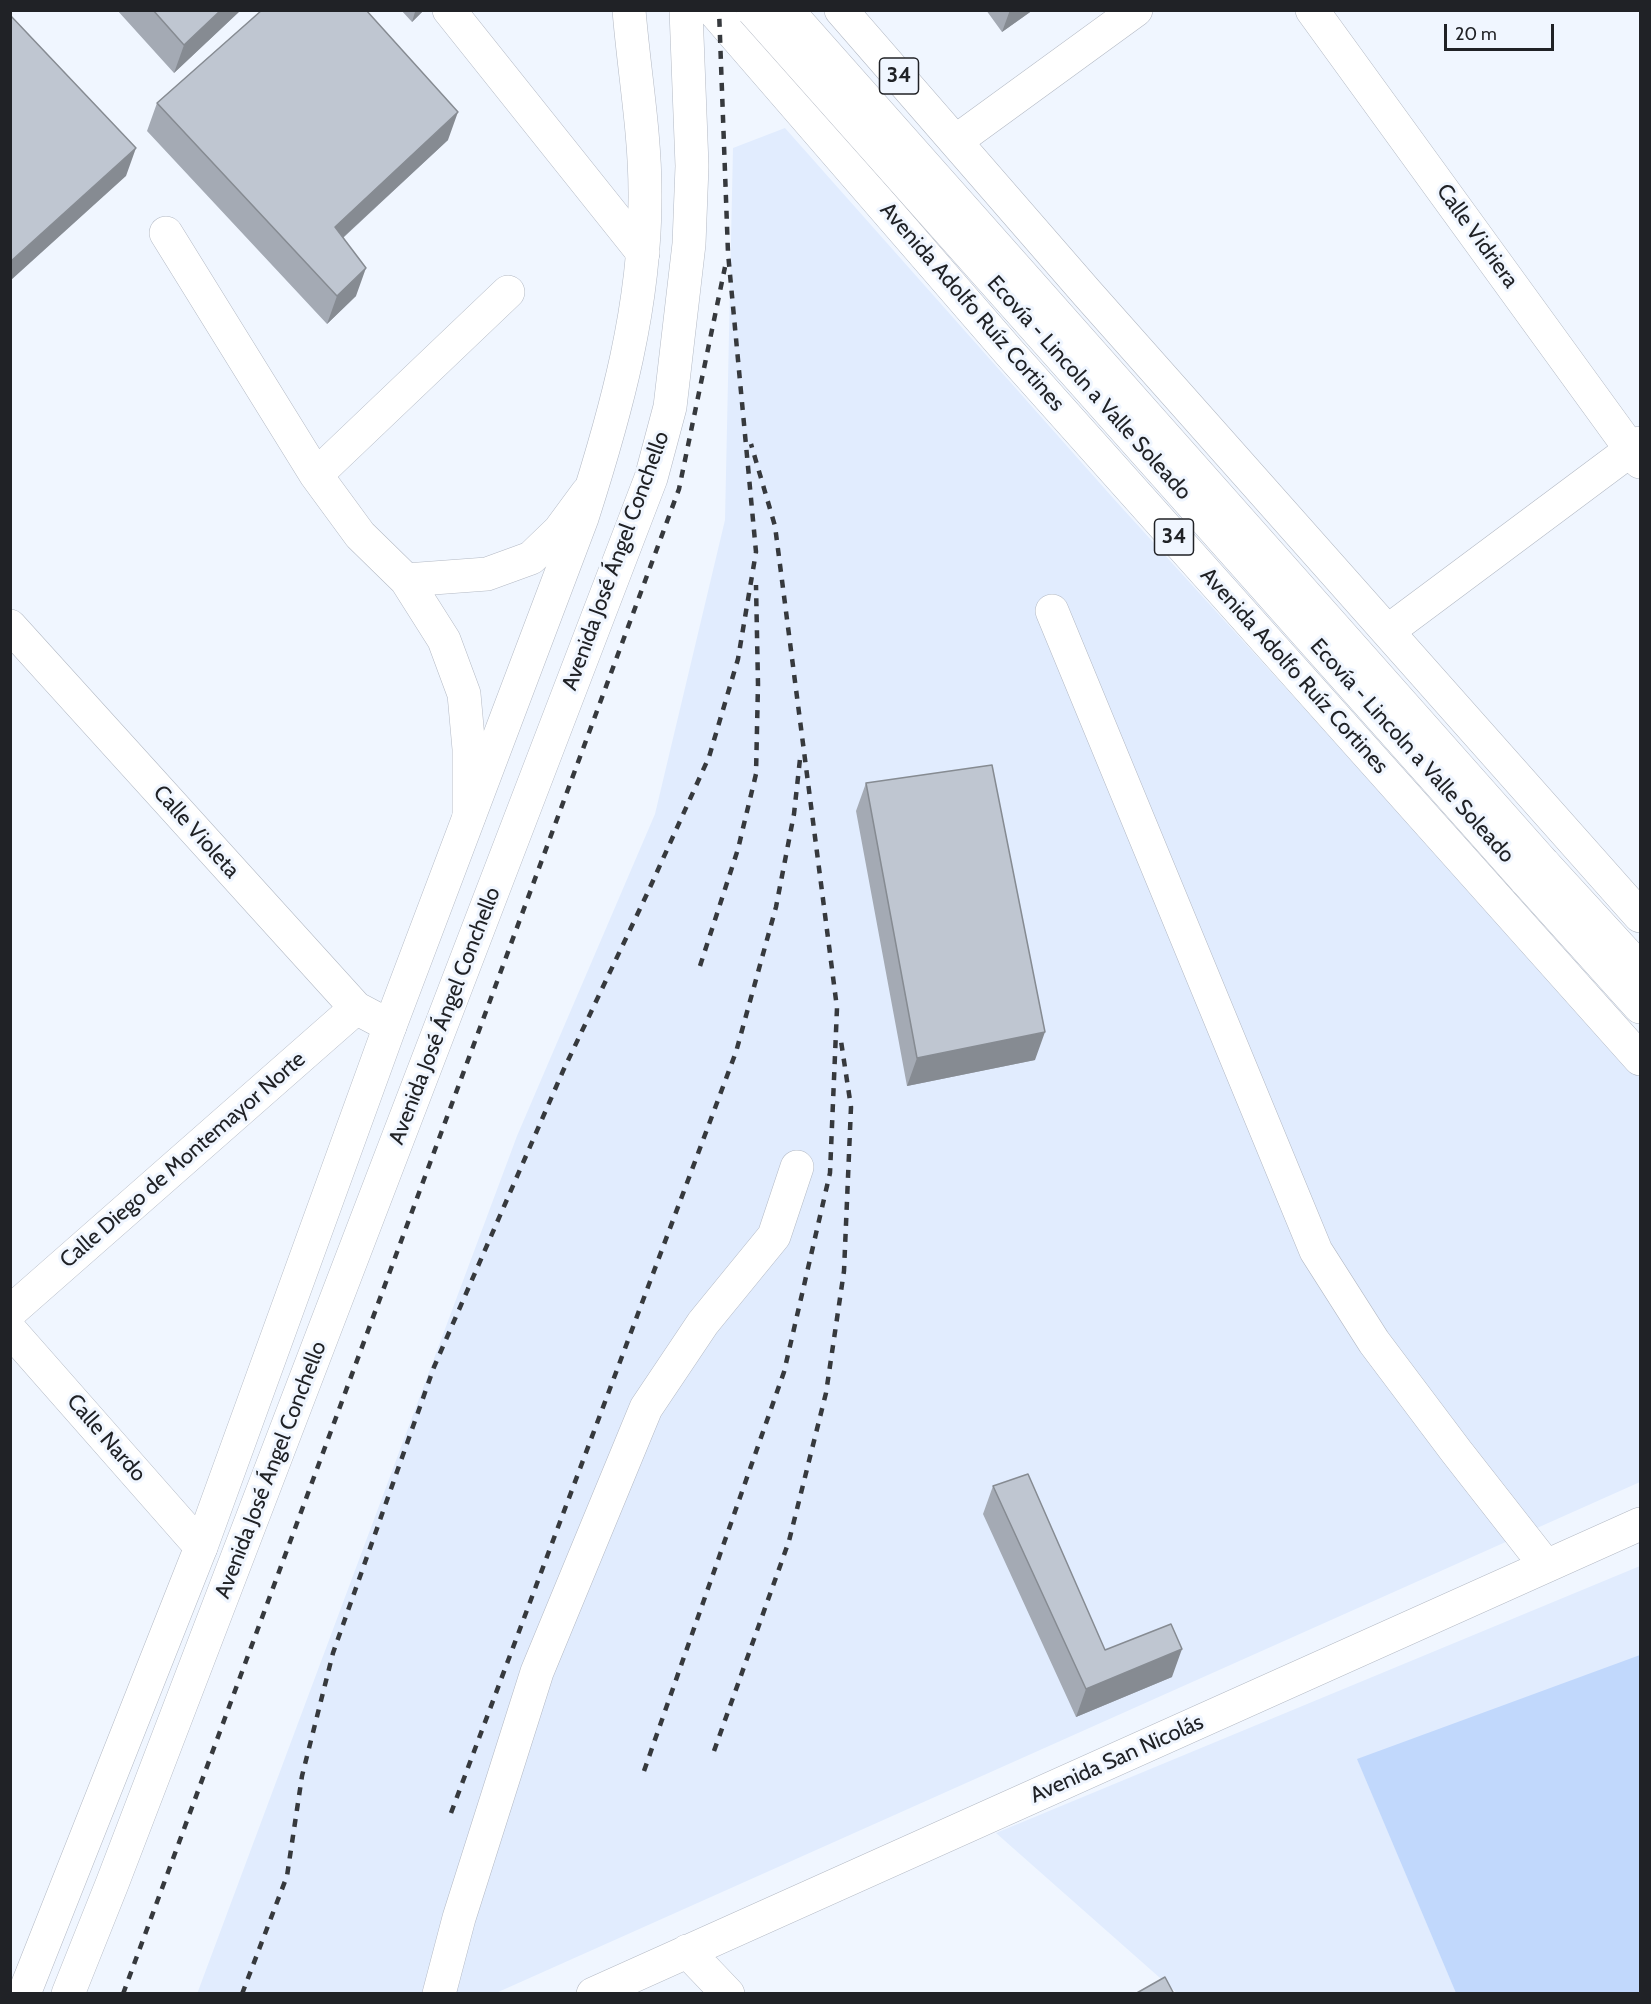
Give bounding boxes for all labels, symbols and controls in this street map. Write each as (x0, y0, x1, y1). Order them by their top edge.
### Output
scale bar (1447, 12, 1556, 50)
text: 20 m (1455, 23, 1497, 45)
road number: 34 (880, 58, 918, 94)
street label: Calle Vidriera (1430, 179, 1524, 293)
street label: Avenida Adolfo Ruíz Cortines (874, 197, 1070, 417)
street label: Ecovía - Lincoln a Valle Soleado (981, 270, 1197, 506)
street label: Avenida José Ángel Conchello (557, 428, 675, 694)
road number: 34 (1154, 519, 1194, 555)
street label: Avenida Adolfo Ruíz Cortines (1195, 563, 1393, 779)
street label: Ecovía - Lincoln a Valle Soleado (1304, 633, 1520, 869)
street label: Calle Violeta (147, 780, 245, 884)
street label: Avenida José Ángel Conchello (384, 884, 506, 1148)
street label: Calle Diego de Montemayor Norte (55, 1046, 311, 1274)
street label: Avenida José Ángel Conchello (210, 1338, 332, 1602)
street label: Calle Nardo (61, 1389, 151, 1487)
street label: Avenida San Nicolás (1026, 1709, 1208, 1809)

